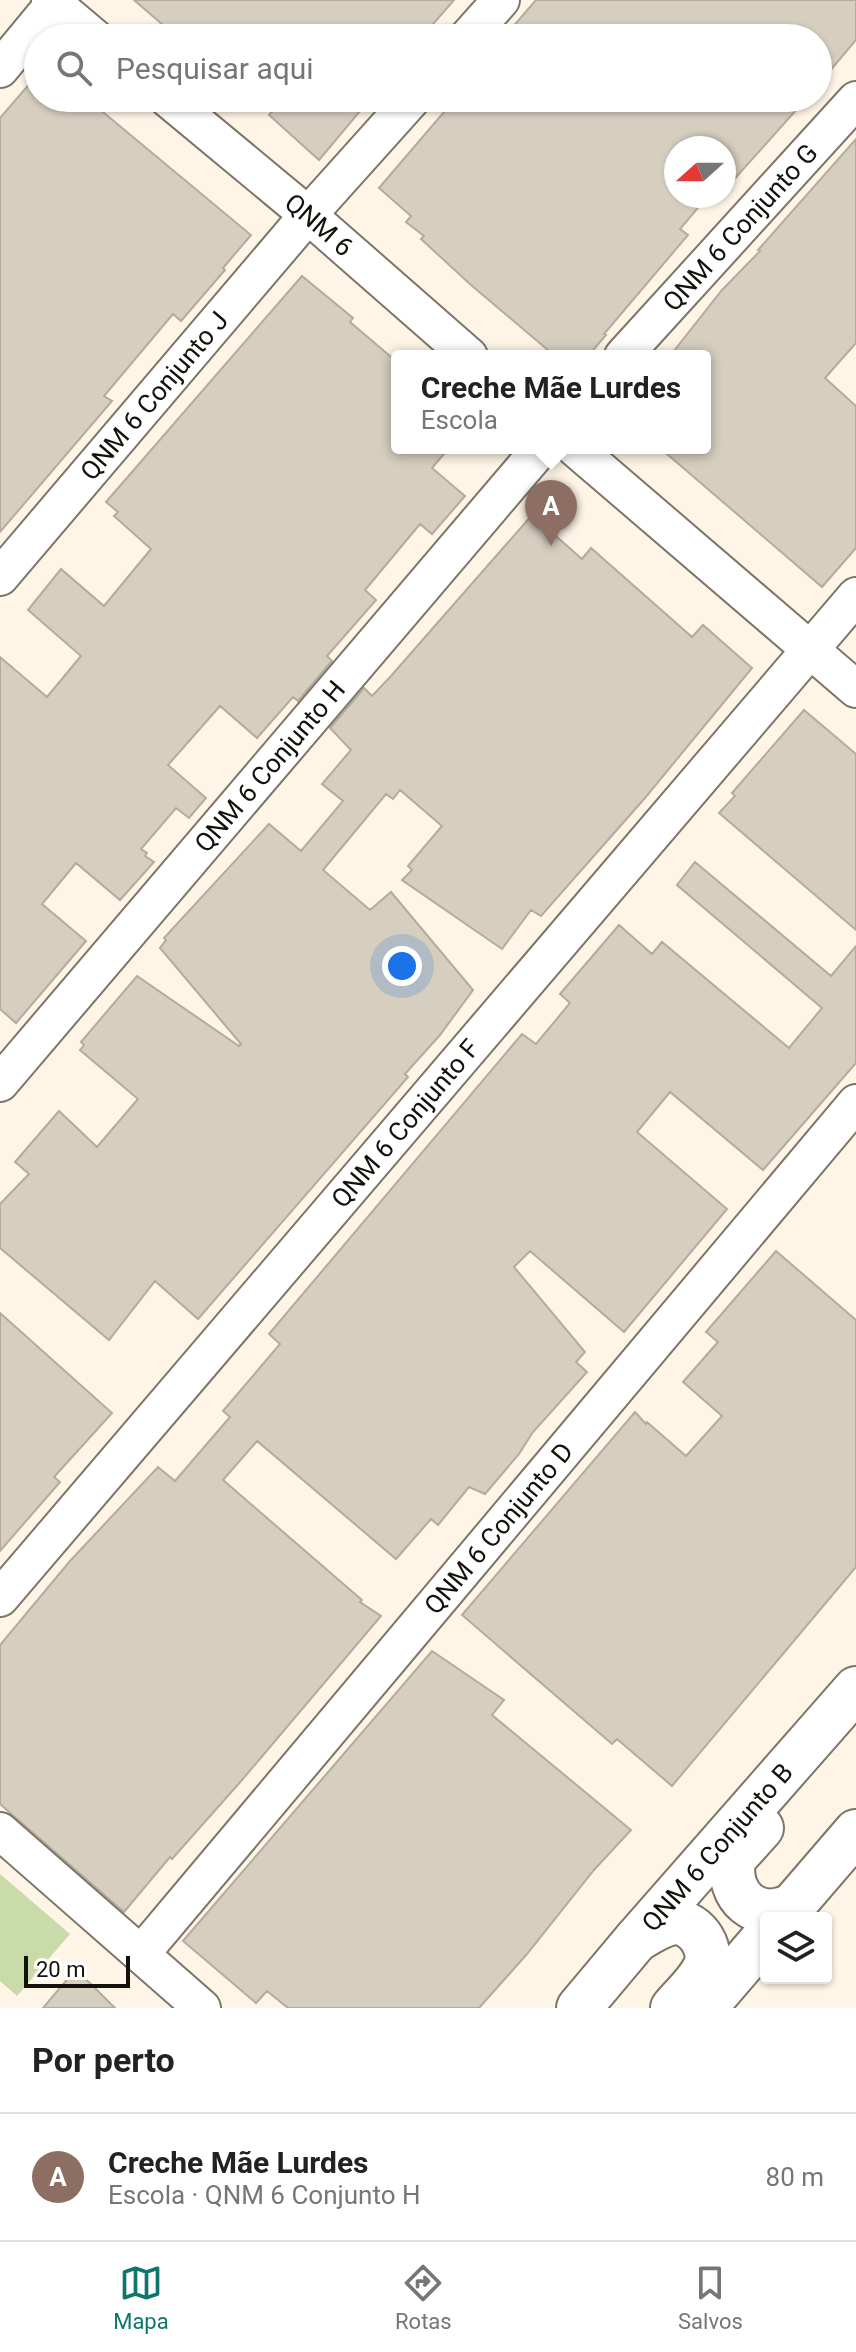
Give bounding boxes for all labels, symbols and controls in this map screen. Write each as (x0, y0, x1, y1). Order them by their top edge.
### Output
search box (24, 24, 832, 112)
icon: search (52, 46, 96, 90)
text: Pesquisar aqui (116, 51, 314, 86)
north arrow (664, 136, 736, 208)
street label: QNM 6 Conjunto G (657, 138, 824, 317)
street label: QNM 6 (279, 187, 359, 262)
street label: QNM 6 Conjunto J (74, 305, 234, 486)
popup (391, 350, 711, 454)
text: Creche Mãe Lurdes (421, 370, 681, 405)
text: Escola (421, 405, 498, 435)
pin: A (525, 480, 577, 546)
street label: QNM 6 Conjunto H (188, 674, 351, 858)
your location (382, 946, 422, 986)
street label: QNM 6 Conjunto F (325, 1033, 485, 1214)
street label: QNM 6 Conjunto D (418, 1437, 579, 1620)
street label: QNM 6 Conjunto B (636, 1757, 799, 1937)
map controls (760, 1912, 832, 1984)
button: layers (760, 1912, 832, 1984)
scale bar (24, 1952, 130, 1988)
text: 20 m (36, 1957, 85, 1982)
text: Por perto (32, 2040, 175, 2080)
text: Creche Mãe Lurdes (108, 2145, 369, 2180)
text: A (49, 2162, 67, 2192)
text: 80 m (766, 2162, 824, 2192)
text: Escola · QNM 6 Conjunto H (108, 2180, 421, 2210)
tab: Mapa (113, 2261, 169, 2334)
tab: Rotas (395, 2261, 452, 2334)
tab: Salvos (678, 2261, 743, 2334)

